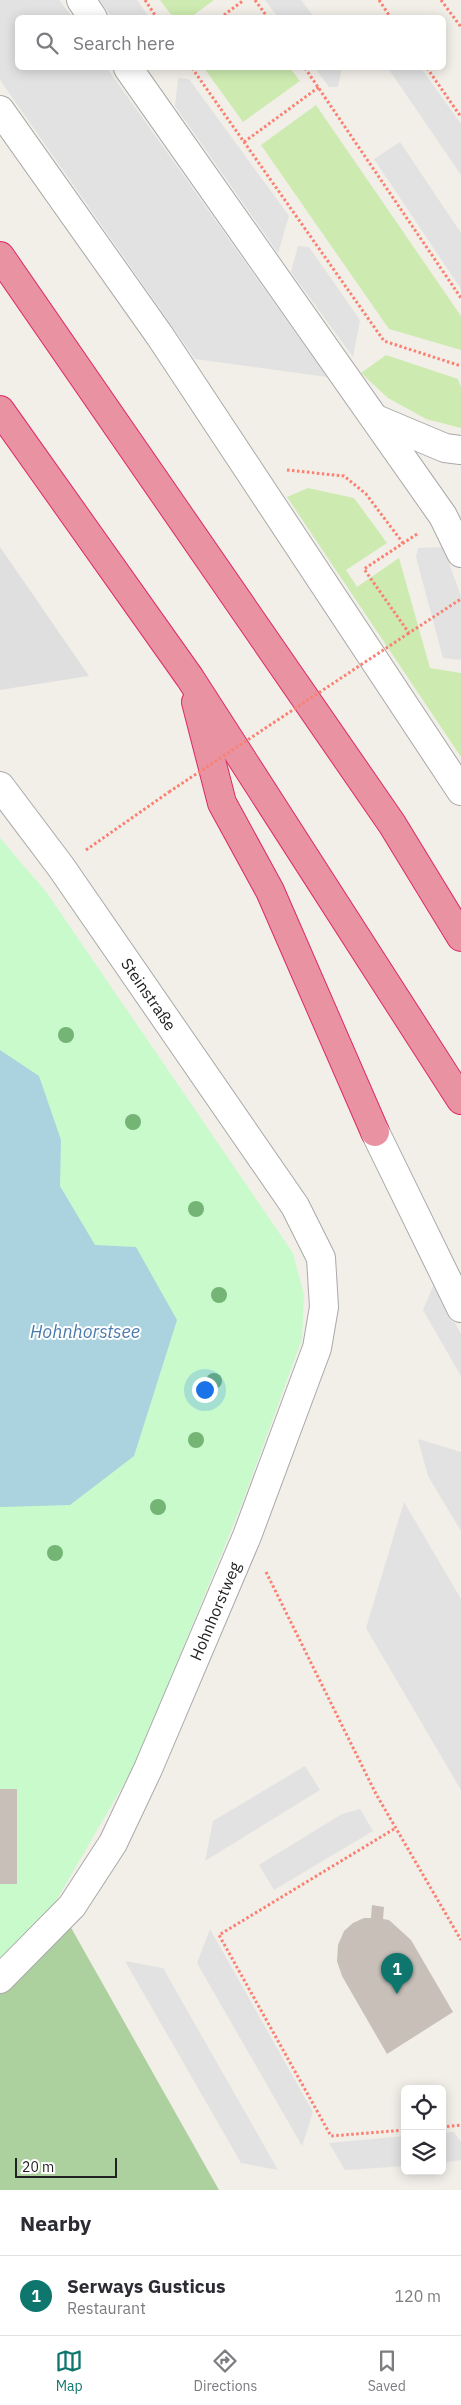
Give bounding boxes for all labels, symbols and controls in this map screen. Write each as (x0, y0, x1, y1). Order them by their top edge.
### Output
search box (15, 15, 446, 70)
icon: search (33, 29, 61, 57)
text: Search here (73, 31, 175, 55)
street label: Steinstraße (117, 954, 181, 1034)
water label: Hohnhorstsee (30, 1320, 140, 1343)
your location (192, 1377, 218, 1403)
street label: Hohnhorstweg (185, 1558, 245, 1663)
pin: 1 (381, 1953, 413, 1994)
map controls (401, 2085, 446, 2175)
button: locate (401, 2085, 446, 2130)
button: layers (401, 2130, 446, 2175)
scale bar (15, 2155, 118, 2178)
text: 20 m (22, 2158, 54, 2176)
text: Nearby (20, 2209, 91, 2237)
text: Serways Gusticus (67, 2274, 226, 2298)
text: 1 (31, 2286, 41, 2306)
text: 120 m (394, 2286, 441, 2306)
text: Restaurant (67, 2298, 146, 2318)
tab: Map (55, 2347, 83, 2395)
tab: Directions (194, 2347, 257, 2395)
tab: Saved (368, 2347, 406, 2395)

